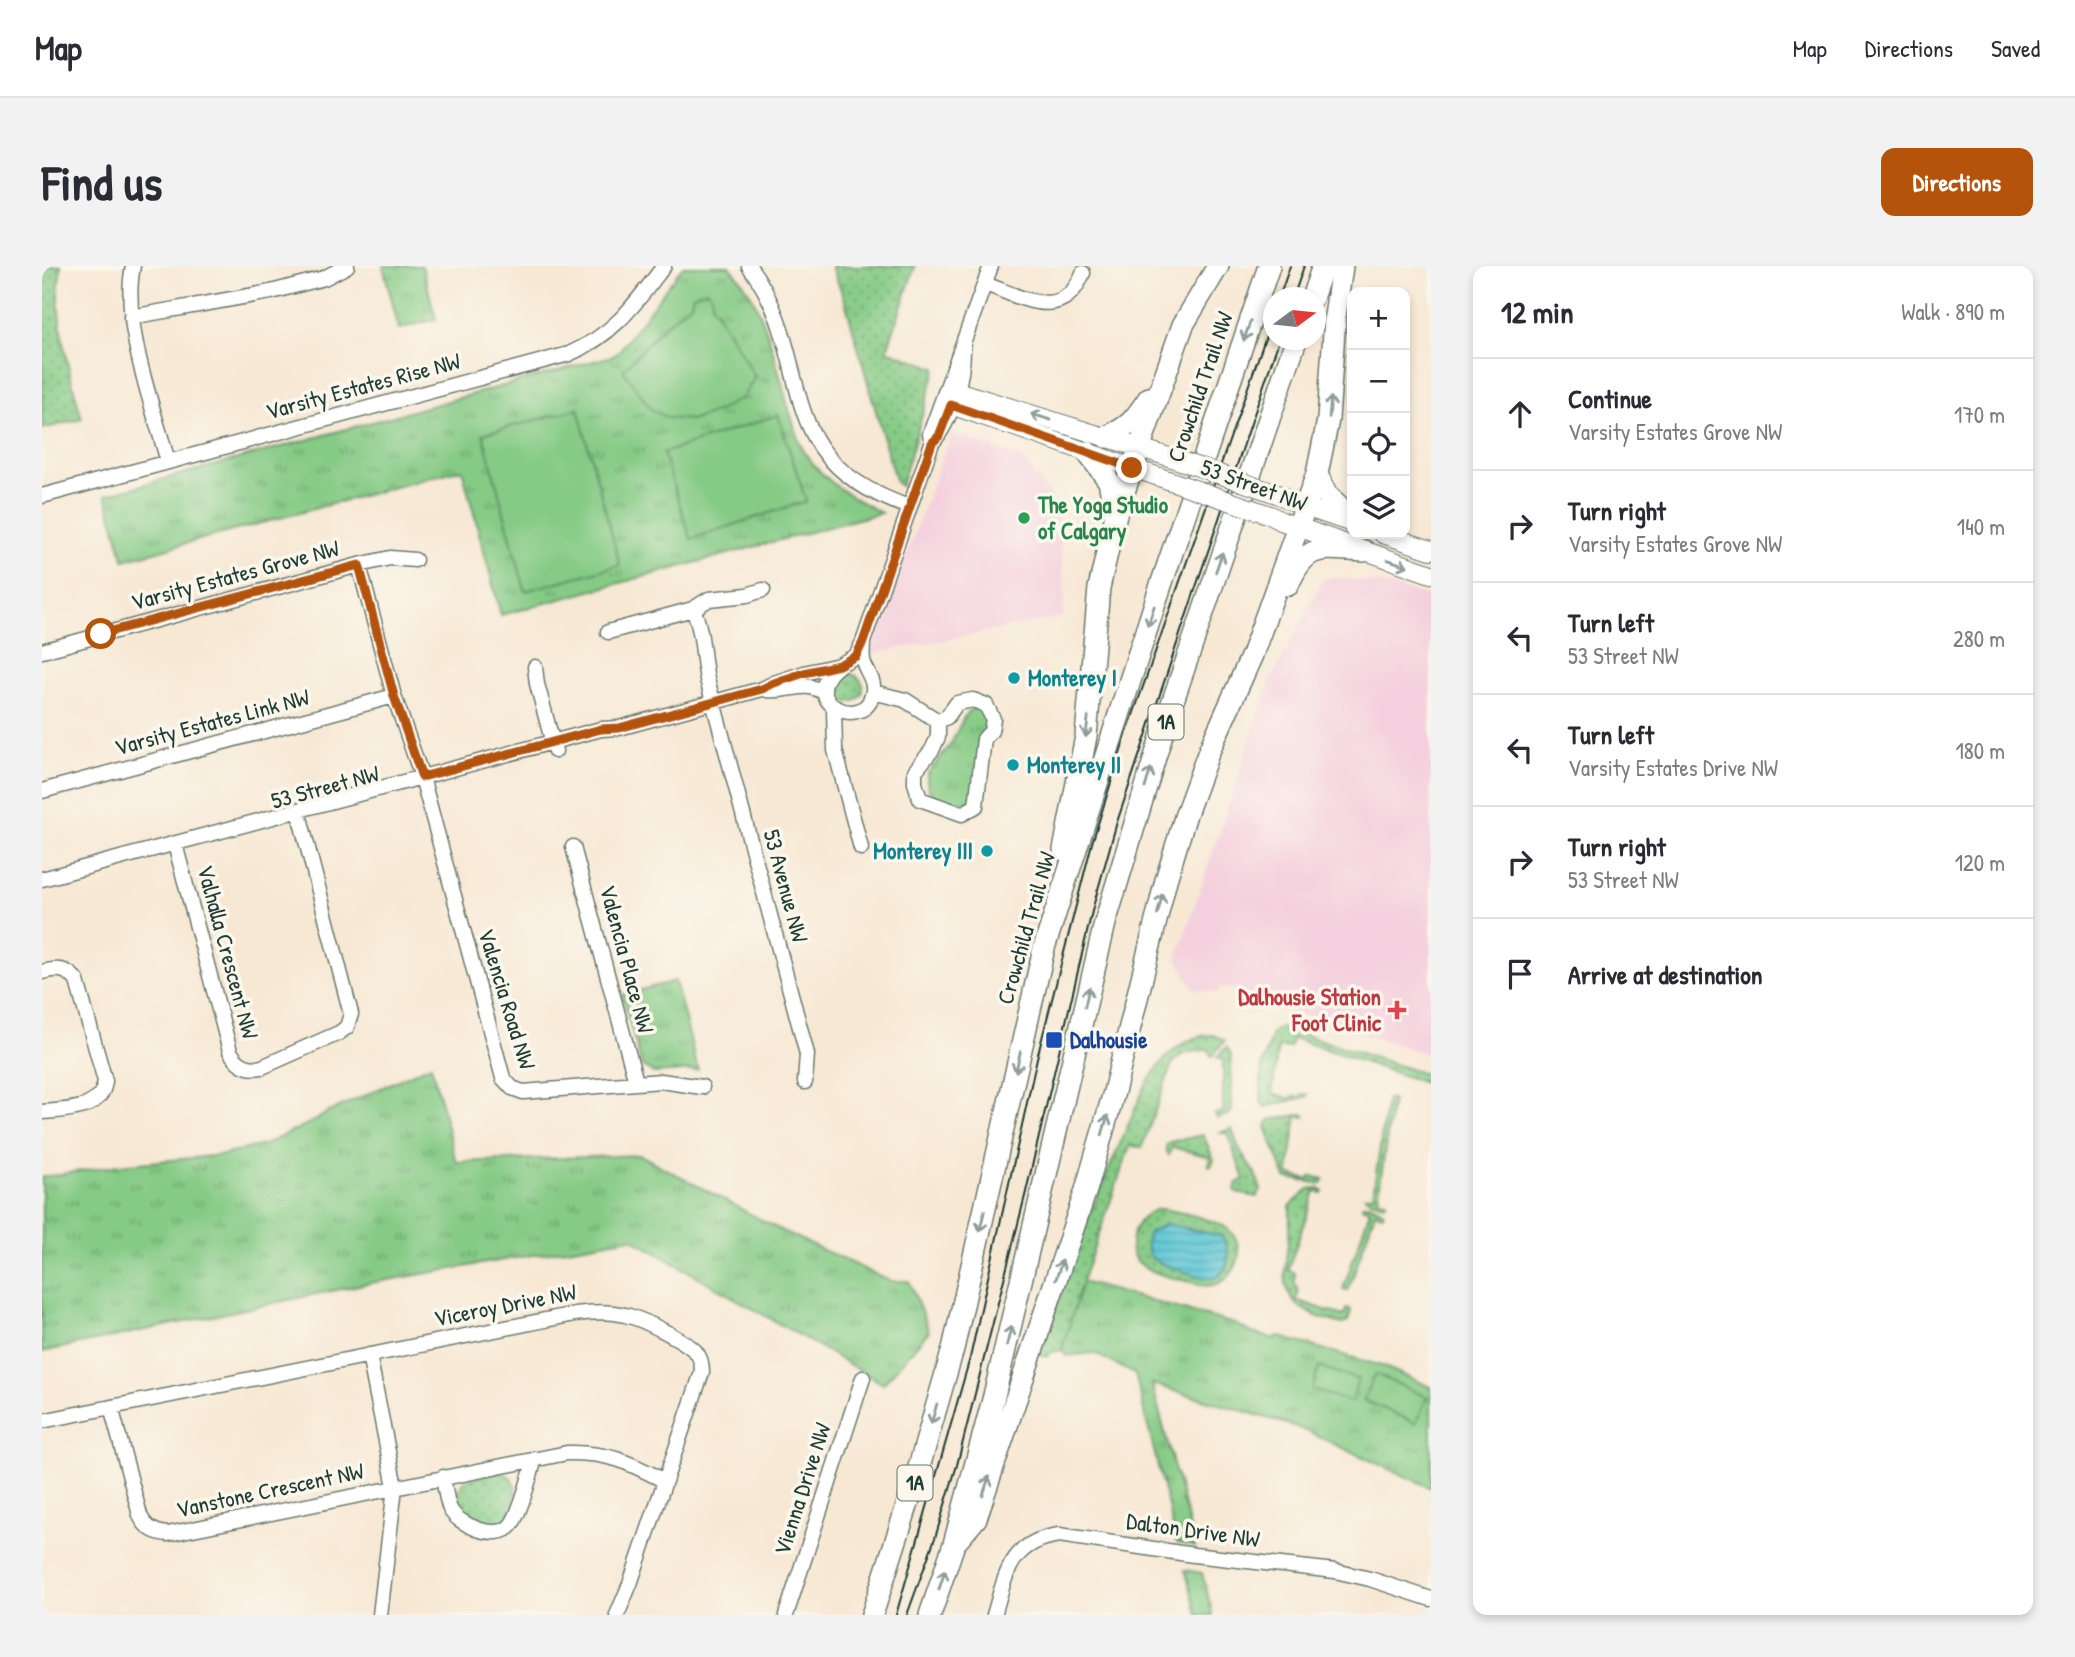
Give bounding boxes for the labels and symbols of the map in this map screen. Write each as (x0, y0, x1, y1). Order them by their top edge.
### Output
north arrow (1263, 287, 1326, 350)
street label: Crowchild Trail NW (1159, 308, 1240, 466)
one-way arrow (1240, 319, 1252, 341)
street label: Varsity Estates Rise NW (262, 345, 464, 426)
one-way arrow (1324, 396, 1337, 418)
one-way arrow (1030, 409, 1052, 422)
street label: 53 Street NW (1197, 451, 1311, 518)
route end (1116, 452, 1147, 483)
place label: The Yoga Studio of Calgary (1037, 489, 1169, 547)
marker: The Yoga Studio of Calgary (1016, 510, 1032, 526)
street label: Varsity Estates Grove NW (127, 532, 342, 617)
one-way arrow (1214, 551, 1226, 573)
one-way arrow (1386, 558, 1408, 570)
one-way arrow (1144, 605, 1157, 627)
route start (85, 618, 116, 649)
place label: Monterey I (1028, 662, 1117, 694)
marker: Monterey I (1006, 670, 1022, 686)
street label: Varsity Estates Link NW (111, 681, 313, 762)
road number: 1A (1148, 704, 1184, 740)
one-way arrow (1080, 715, 1093, 738)
place label: Monterey II (1027, 749, 1121, 781)
street label: 53 Street NW (267, 757, 382, 816)
marker: Monterey II (1005, 757, 1021, 773)
one-way arrow (1142, 767, 1155, 789)
street label: 53 Avenue NW (757, 826, 816, 946)
place label: Monterey III (873, 835, 973, 867)
marker: Monterey III (979, 843, 995, 859)
street label: Crowchild Trail NW (989, 848, 1062, 1008)
street label: Valhalla Crescent NW (190, 862, 267, 1042)
street label: Valencia Place NW (593, 881, 662, 1036)
one-way arrow (1154, 893, 1167, 916)
street label: Valencia Road NW (471, 925, 544, 1073)
place label: Dalhousie Station Foot Clinic (1238, 981, 1382, 1038)
one-way arrow (1081, 986, 1094, 1009)
marker: Dalhousie Station Foot Clinic (1387, 1000, 1407, 1020)
place label: Dalhousie (1070, 1024, 1148, 1055)
marker: Dalhousie (1044, 1030, 1064, 1050)
one-way arrow (1011, 1050, 1025, 1073)
one-way arrow (1099, 1114, 1112, 1136)
one-way arrow (974, 1209, 988, 1232)
one-way arrow (1053, 1259, 1066, 1281)
street label: Viceroy Drive NW (431, 1276, 579, 1333)
one-way arrow (1002, 1325, 1016, 1348)
one-way arrow (927, 1403, 940, 1425)
street label: Vienna Drive NW (766, 1419, 837, 1559)
street label: Vanstone Crescent NW (173, 1455, 366, 1525)
road number: 1A (898, 1466, 932, 1500)
one-way arrow (981, 1475, 993, 1497)
street label: Dalton Drive NW (1125, 1505, 1262, 1554)
one-way arrow (937, 1569, 949, 1591)

